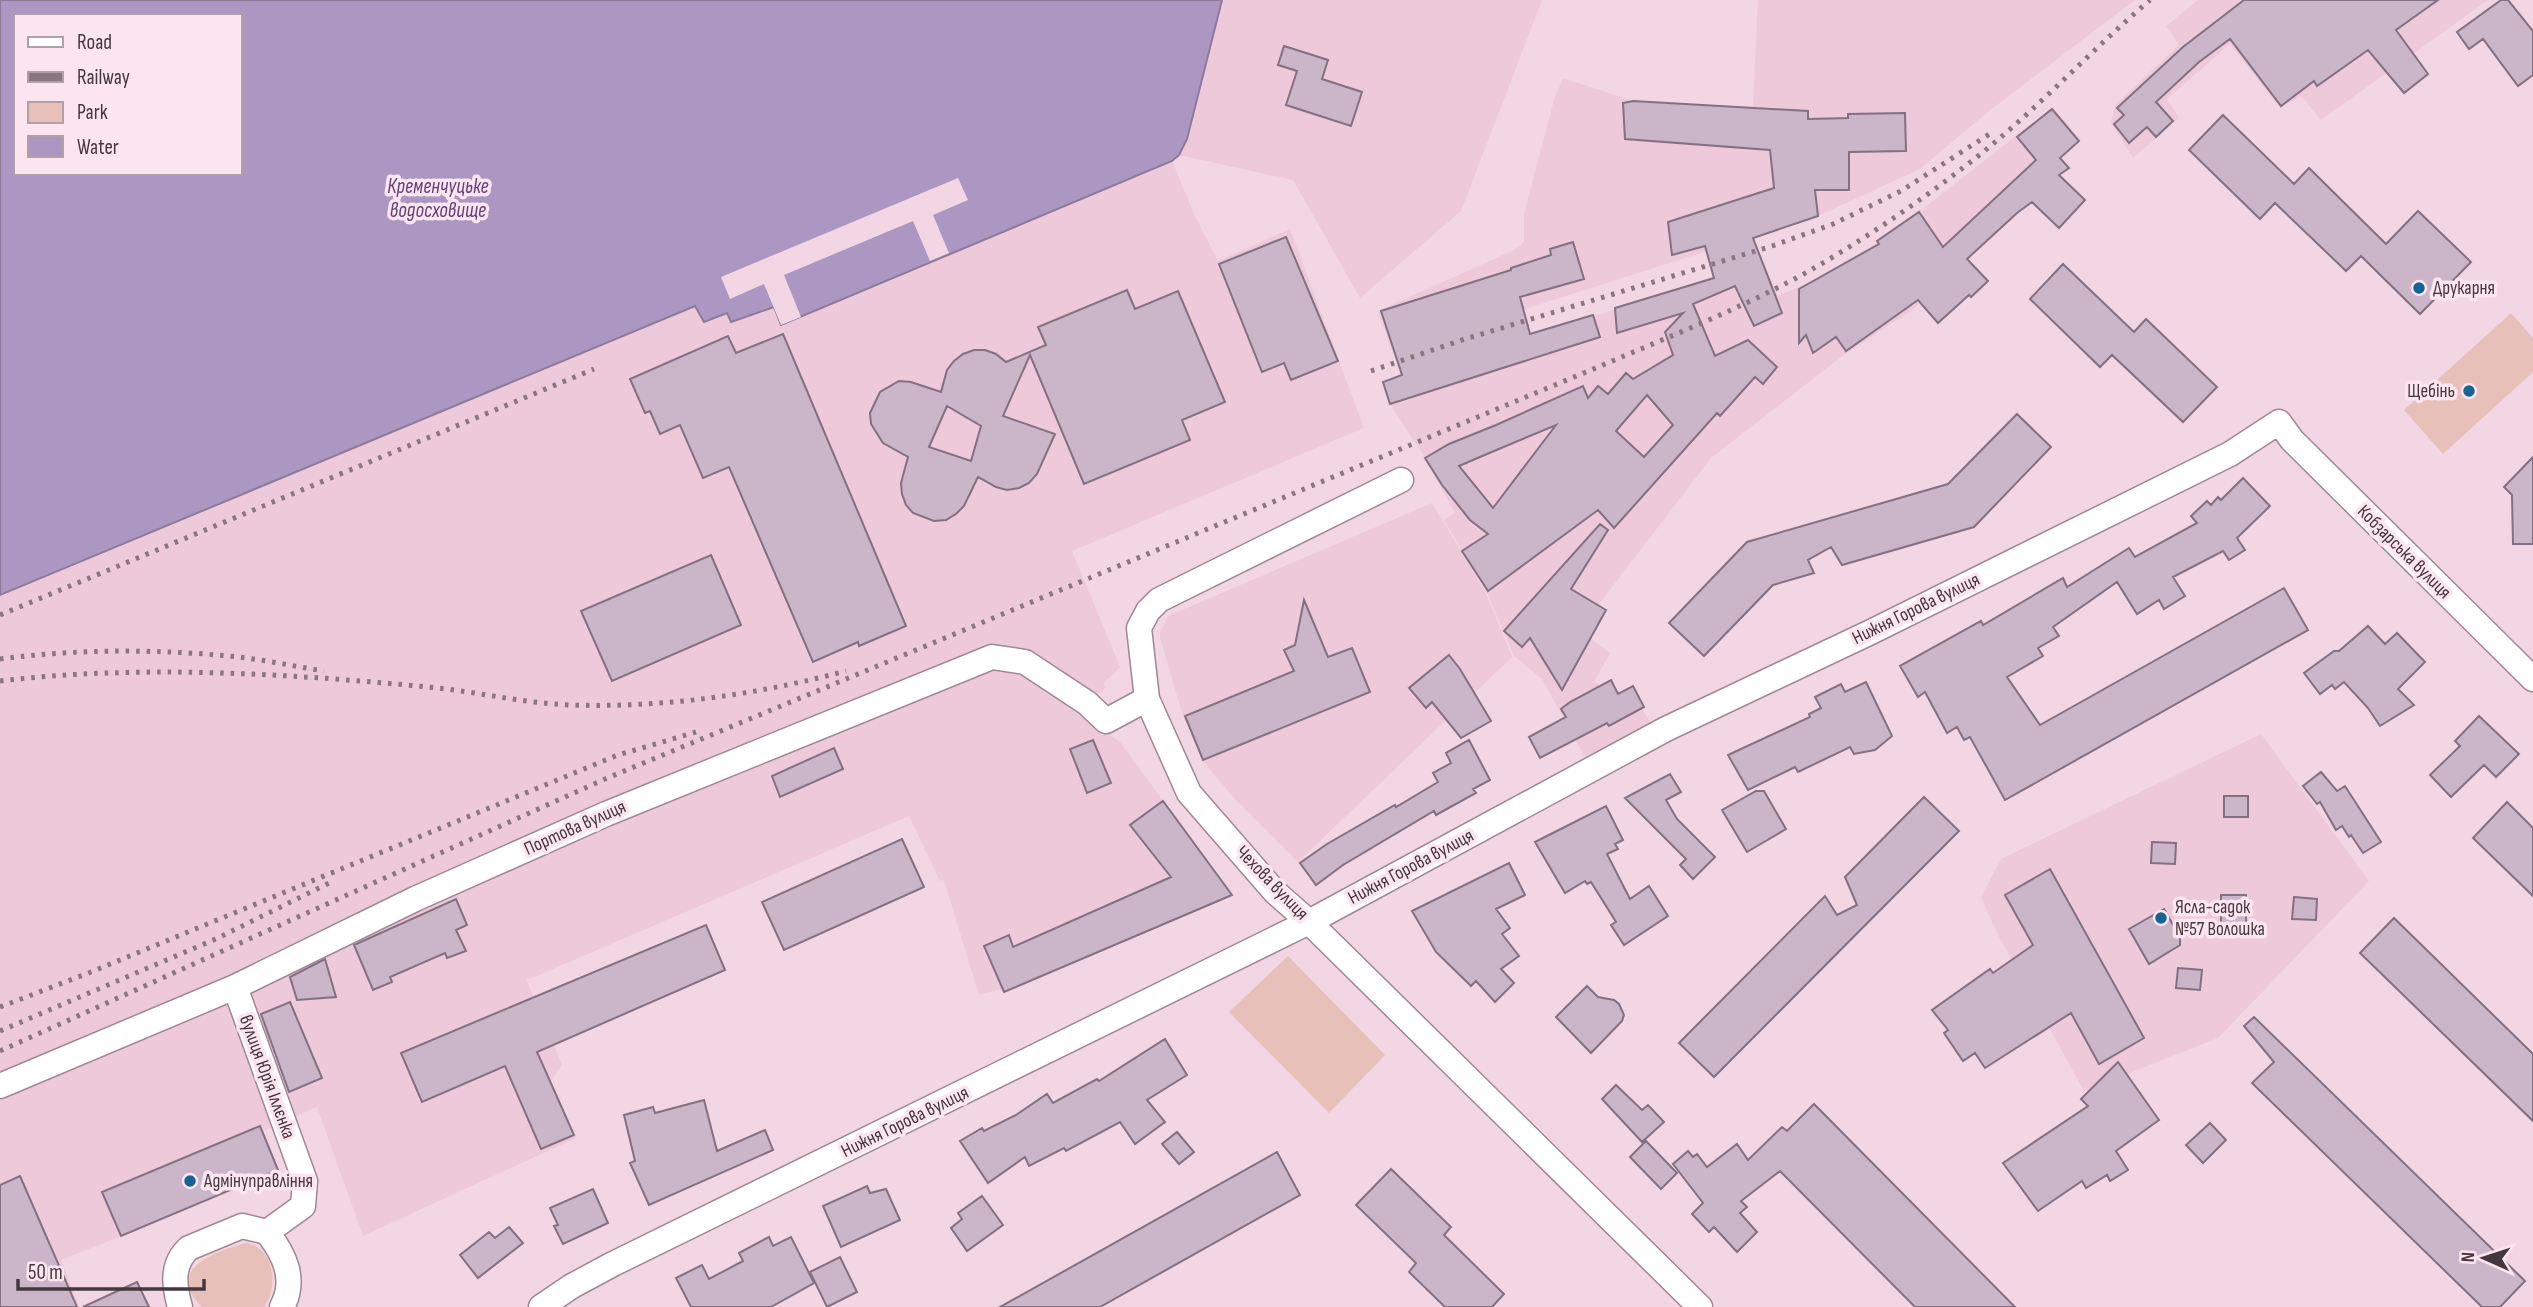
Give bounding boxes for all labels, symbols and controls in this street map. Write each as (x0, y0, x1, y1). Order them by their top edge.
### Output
legend (14, 14, 242, 175)
text: Road (77, 30, 112, 55)
text: Railway (77, 65, 130, 90)
text: Park (77, 100, 108, 125)
text: Water (77, 135, 119, 160)
water label: Кременчуцьке водосховище (387, 174, 489, 223)
place label: Друкарня (2433, 277, 2495, 300)
marker: Друкарня (2411, 280, 2427, 296)
place label: Щебінь (2407, 380, 2455, 403)
marker: Щебінь (2461, 383, 2477, 399)
street label: Кобзарська вулиця (2352, 500, 2456, 604)
street label: Нижня Горова вулиця (1849, 568, 1983, 650)
street label: Портова вулиця (521, 795, 629, 861)
street label: Нижня Горова вулиця (1344, 824, 1478, 910)
street label: Чехова вулиця (1231, 841, 1313, 925)
place label: Ясла-садок №57 Волошка (2175, 896, 2265, 941)
marker: Ясла-садок №57 Волошка (2153, 910, 2169, 926)
street label: вулиця Юрія Іллєнка (234, 1012, 300, 1142)
street label: Нижня Горова вулиця (838, 1081, 972, 1163)
place label: Адмінуправління (203, 1170, 313, 1193)
marker: Адмінуправління (182, 1173, 198, 1189)
north arrow (2449, 1223, 2519, 1293)
scale bar (18, 1248, 203, 1292)
text: N (2457, 1252, 2480, 1263)
text: 50 m (28, 1260, 63, 1285)

